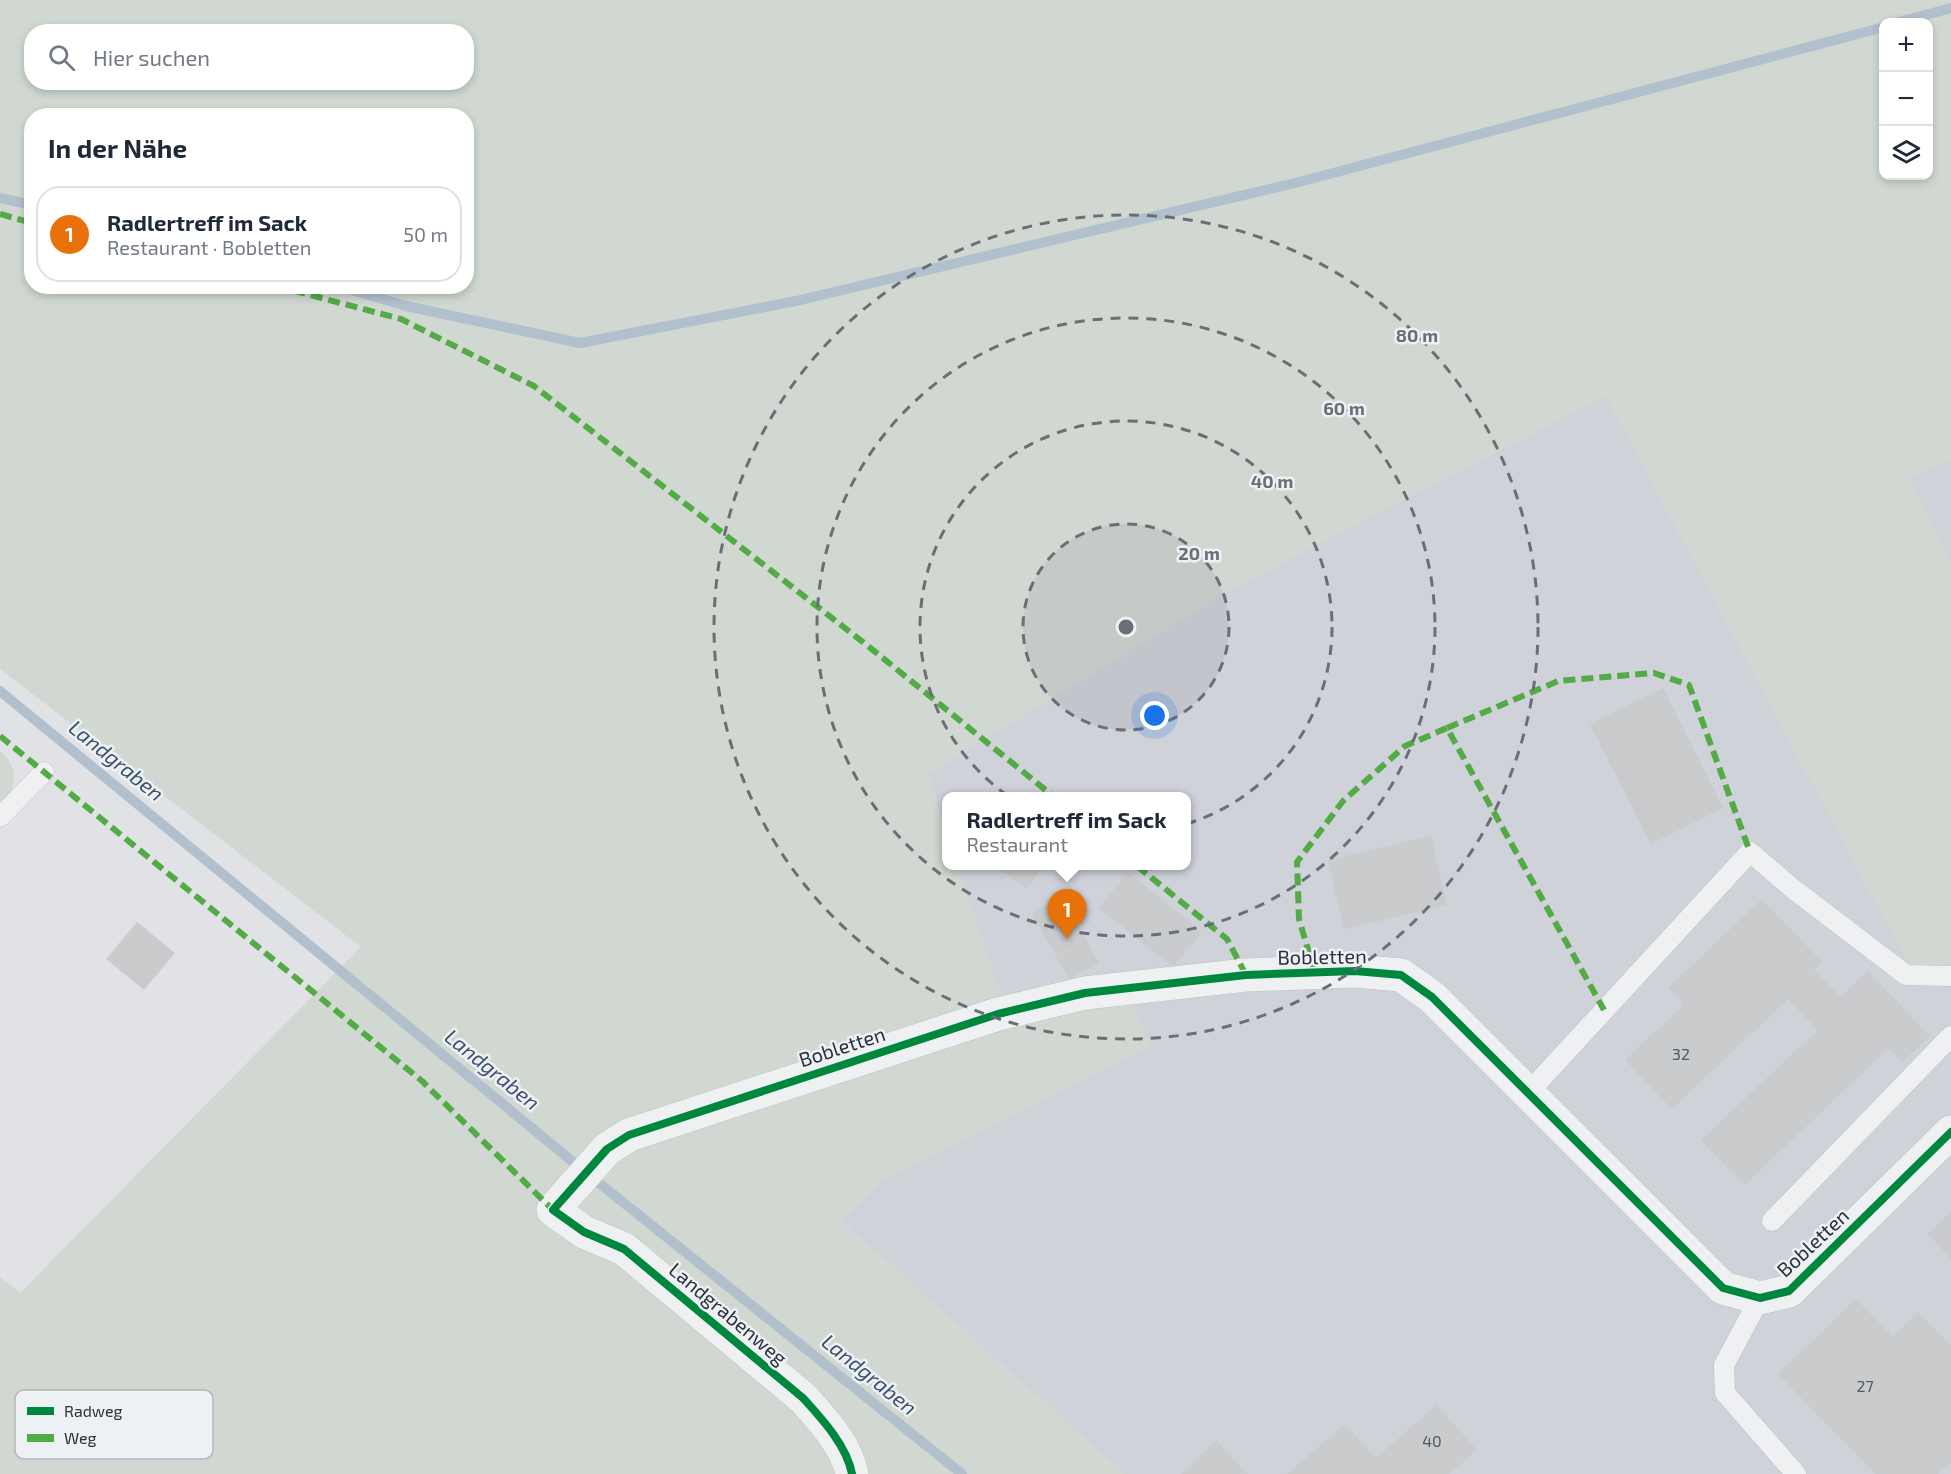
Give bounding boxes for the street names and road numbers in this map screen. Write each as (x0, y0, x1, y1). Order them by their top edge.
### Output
street label: Bobletten (1277, 943, 1367, 969)
street label: Bobletten (795, 1021, 888, 1071)
street label: Bobletten (1771, 1203, 1853, 1282)
street label: Landgrabenweg (665, 1257, 793, 1370)

